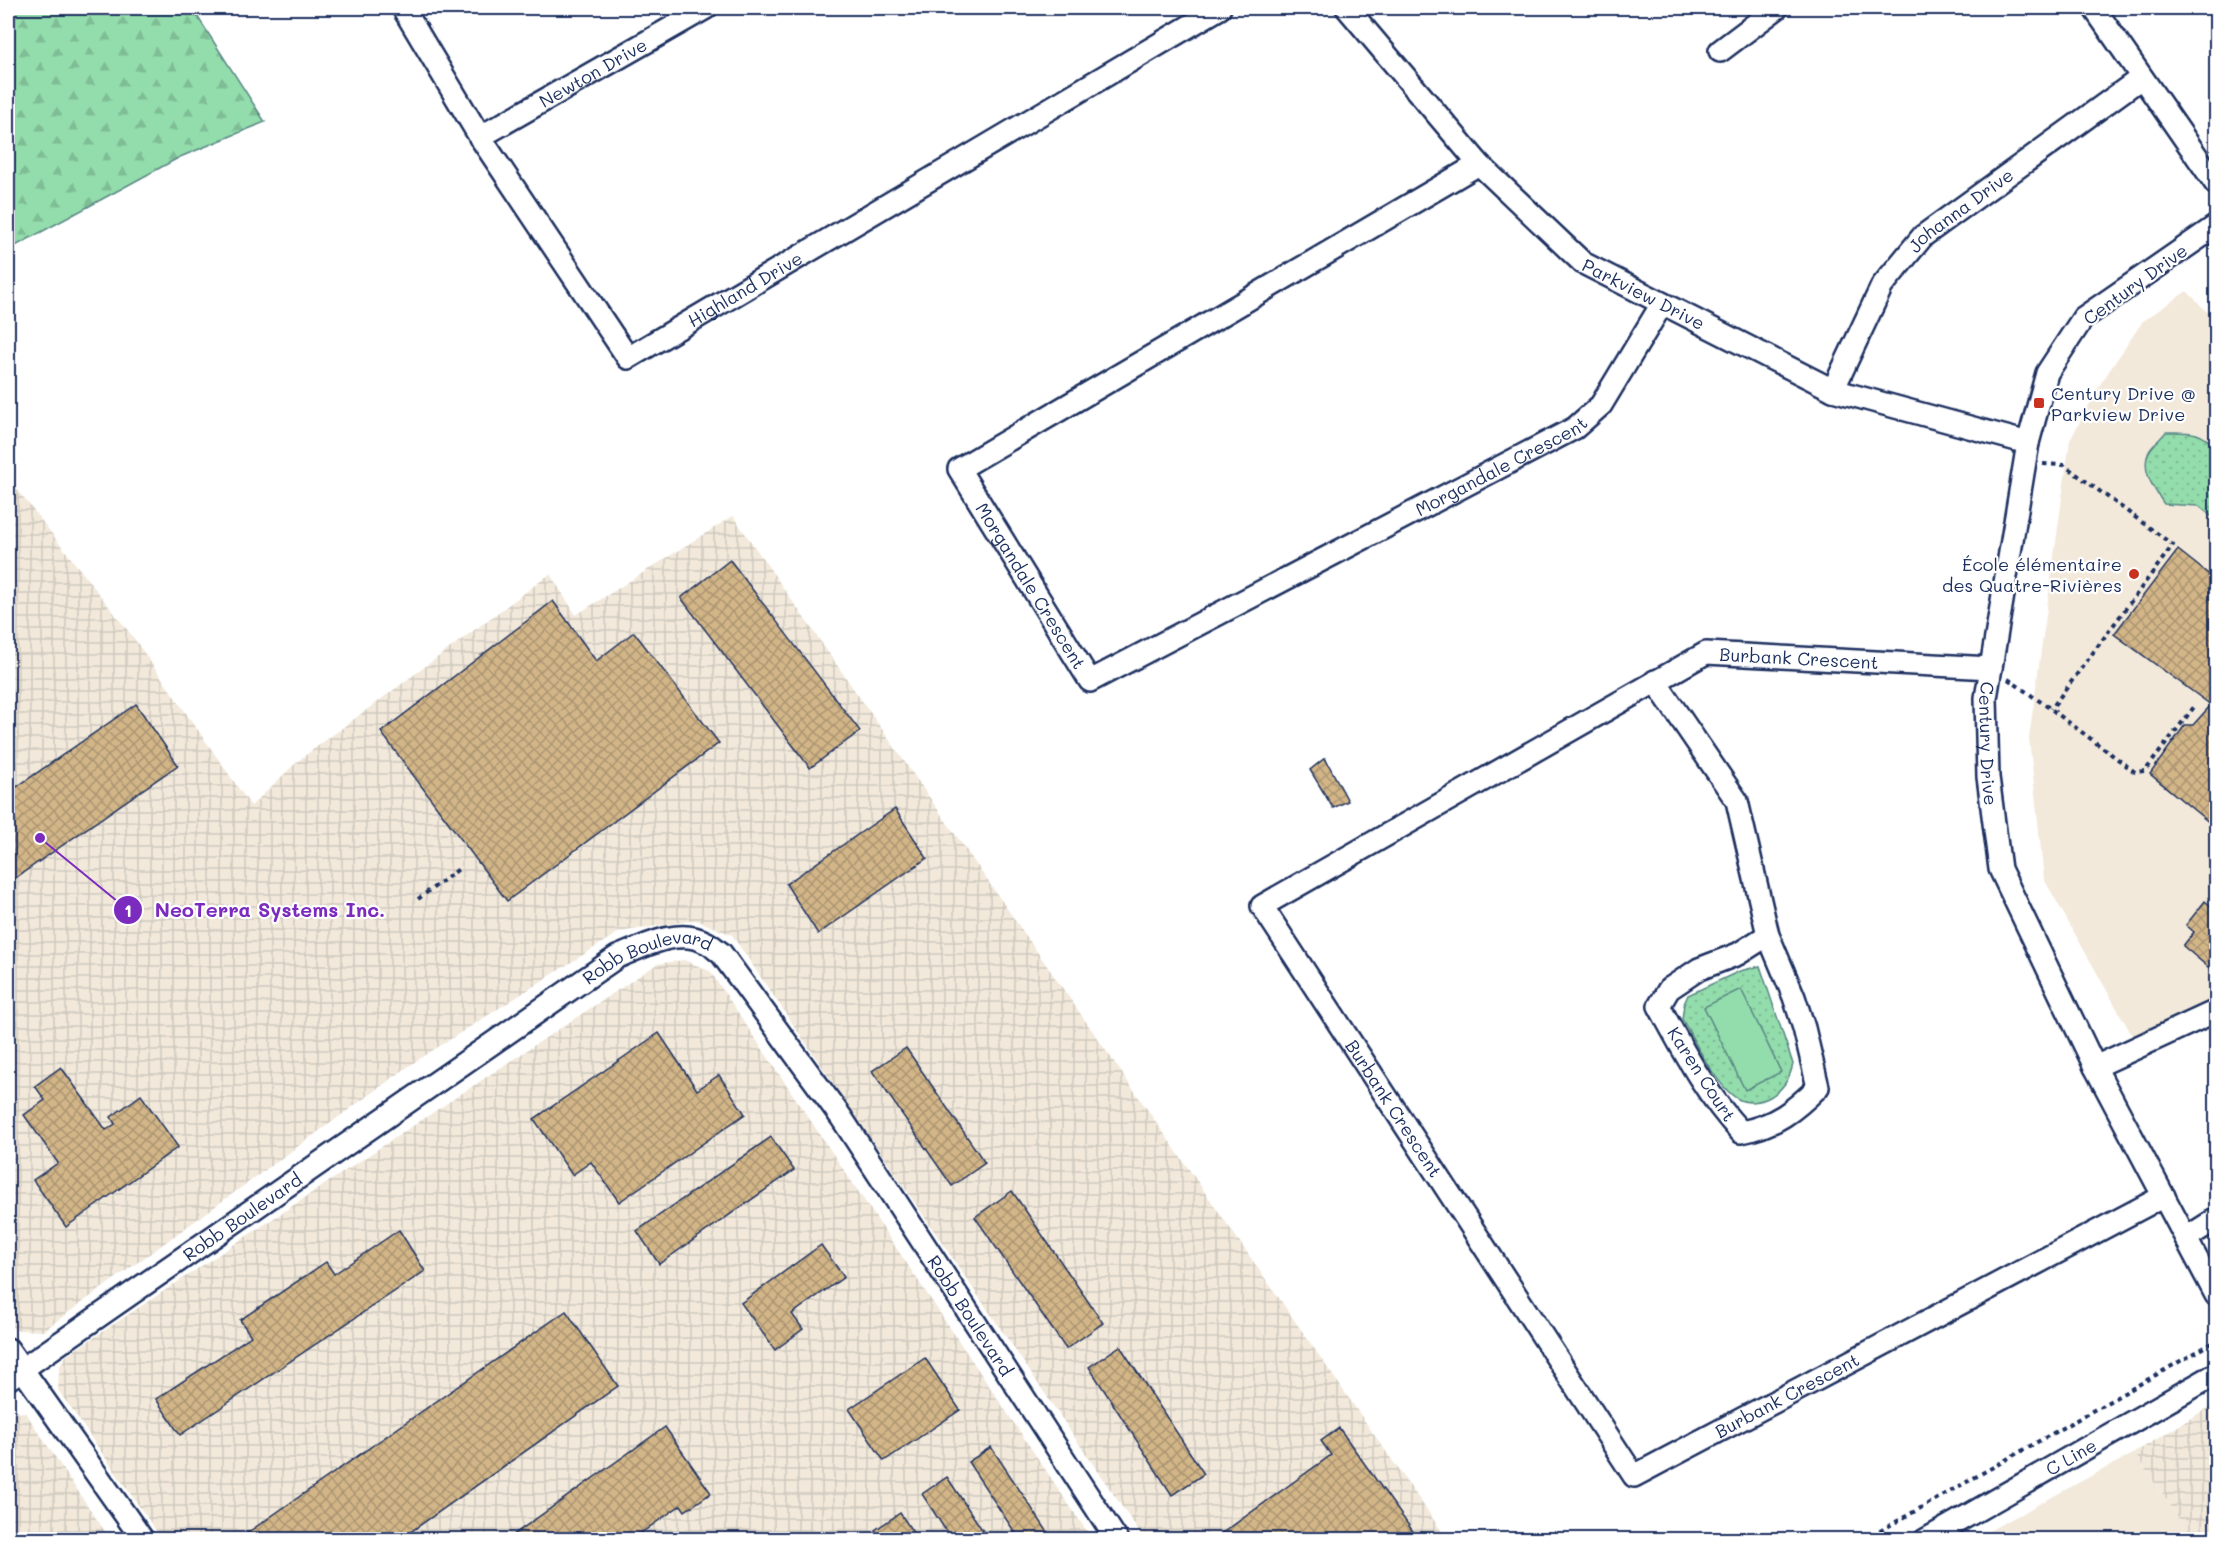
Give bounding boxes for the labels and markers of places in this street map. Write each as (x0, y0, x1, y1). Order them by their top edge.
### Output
place label: Century Drive @ Parkview Drive (2051, 381, 2196, 426)
marker: Century Drive @ Parkview Drive (2032, 396, 2046, 410)
place label: École élémentaire des Quatre-Rivières (1942, 552, 2122, 597)
marker: École élémentaire des Quatre-Rivières (2127, 567, 2141, 581)
callout: NeoTerra Systems Inc. (113, 891, 397, 929)

